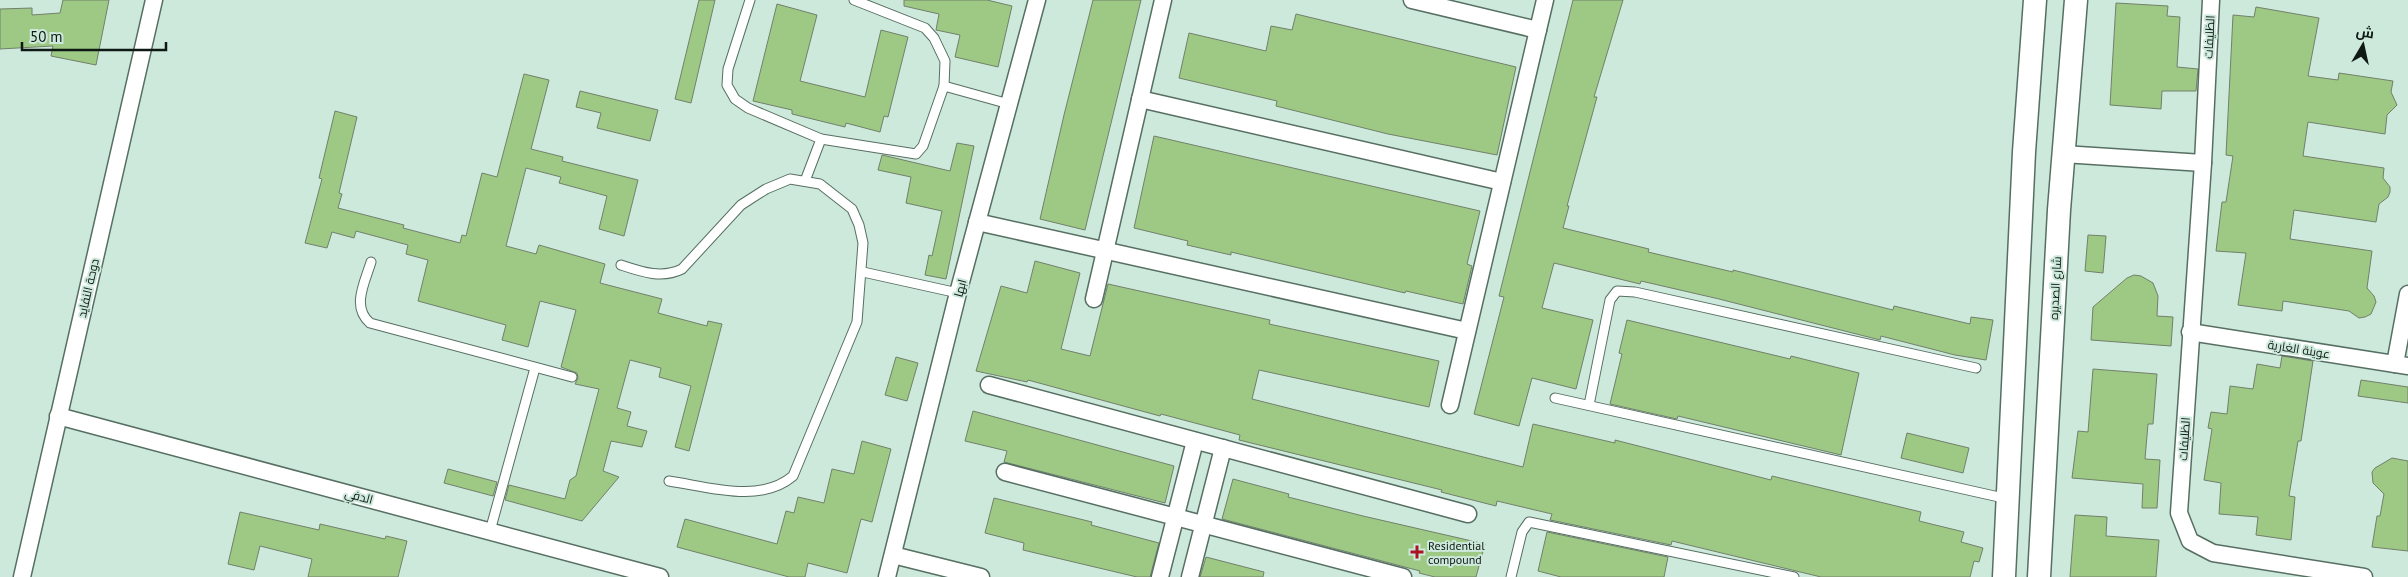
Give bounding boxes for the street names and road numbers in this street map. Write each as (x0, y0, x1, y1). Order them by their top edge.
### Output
street label: الظليفات (2200, 15, 2218, 59)
street label: شارع الصديره (2046, 256, 2065, 320)
street label: دوحة النفايد (74, 257, 102, 319)
street label: ابها (950, 277, 970, 299)
street label: عوينة الغارية (2267, 337, 2331, 361)
street label: الظليفات (2175, 417, 2193, 461)
street label: الدفي (343, 485, 375, 510)

